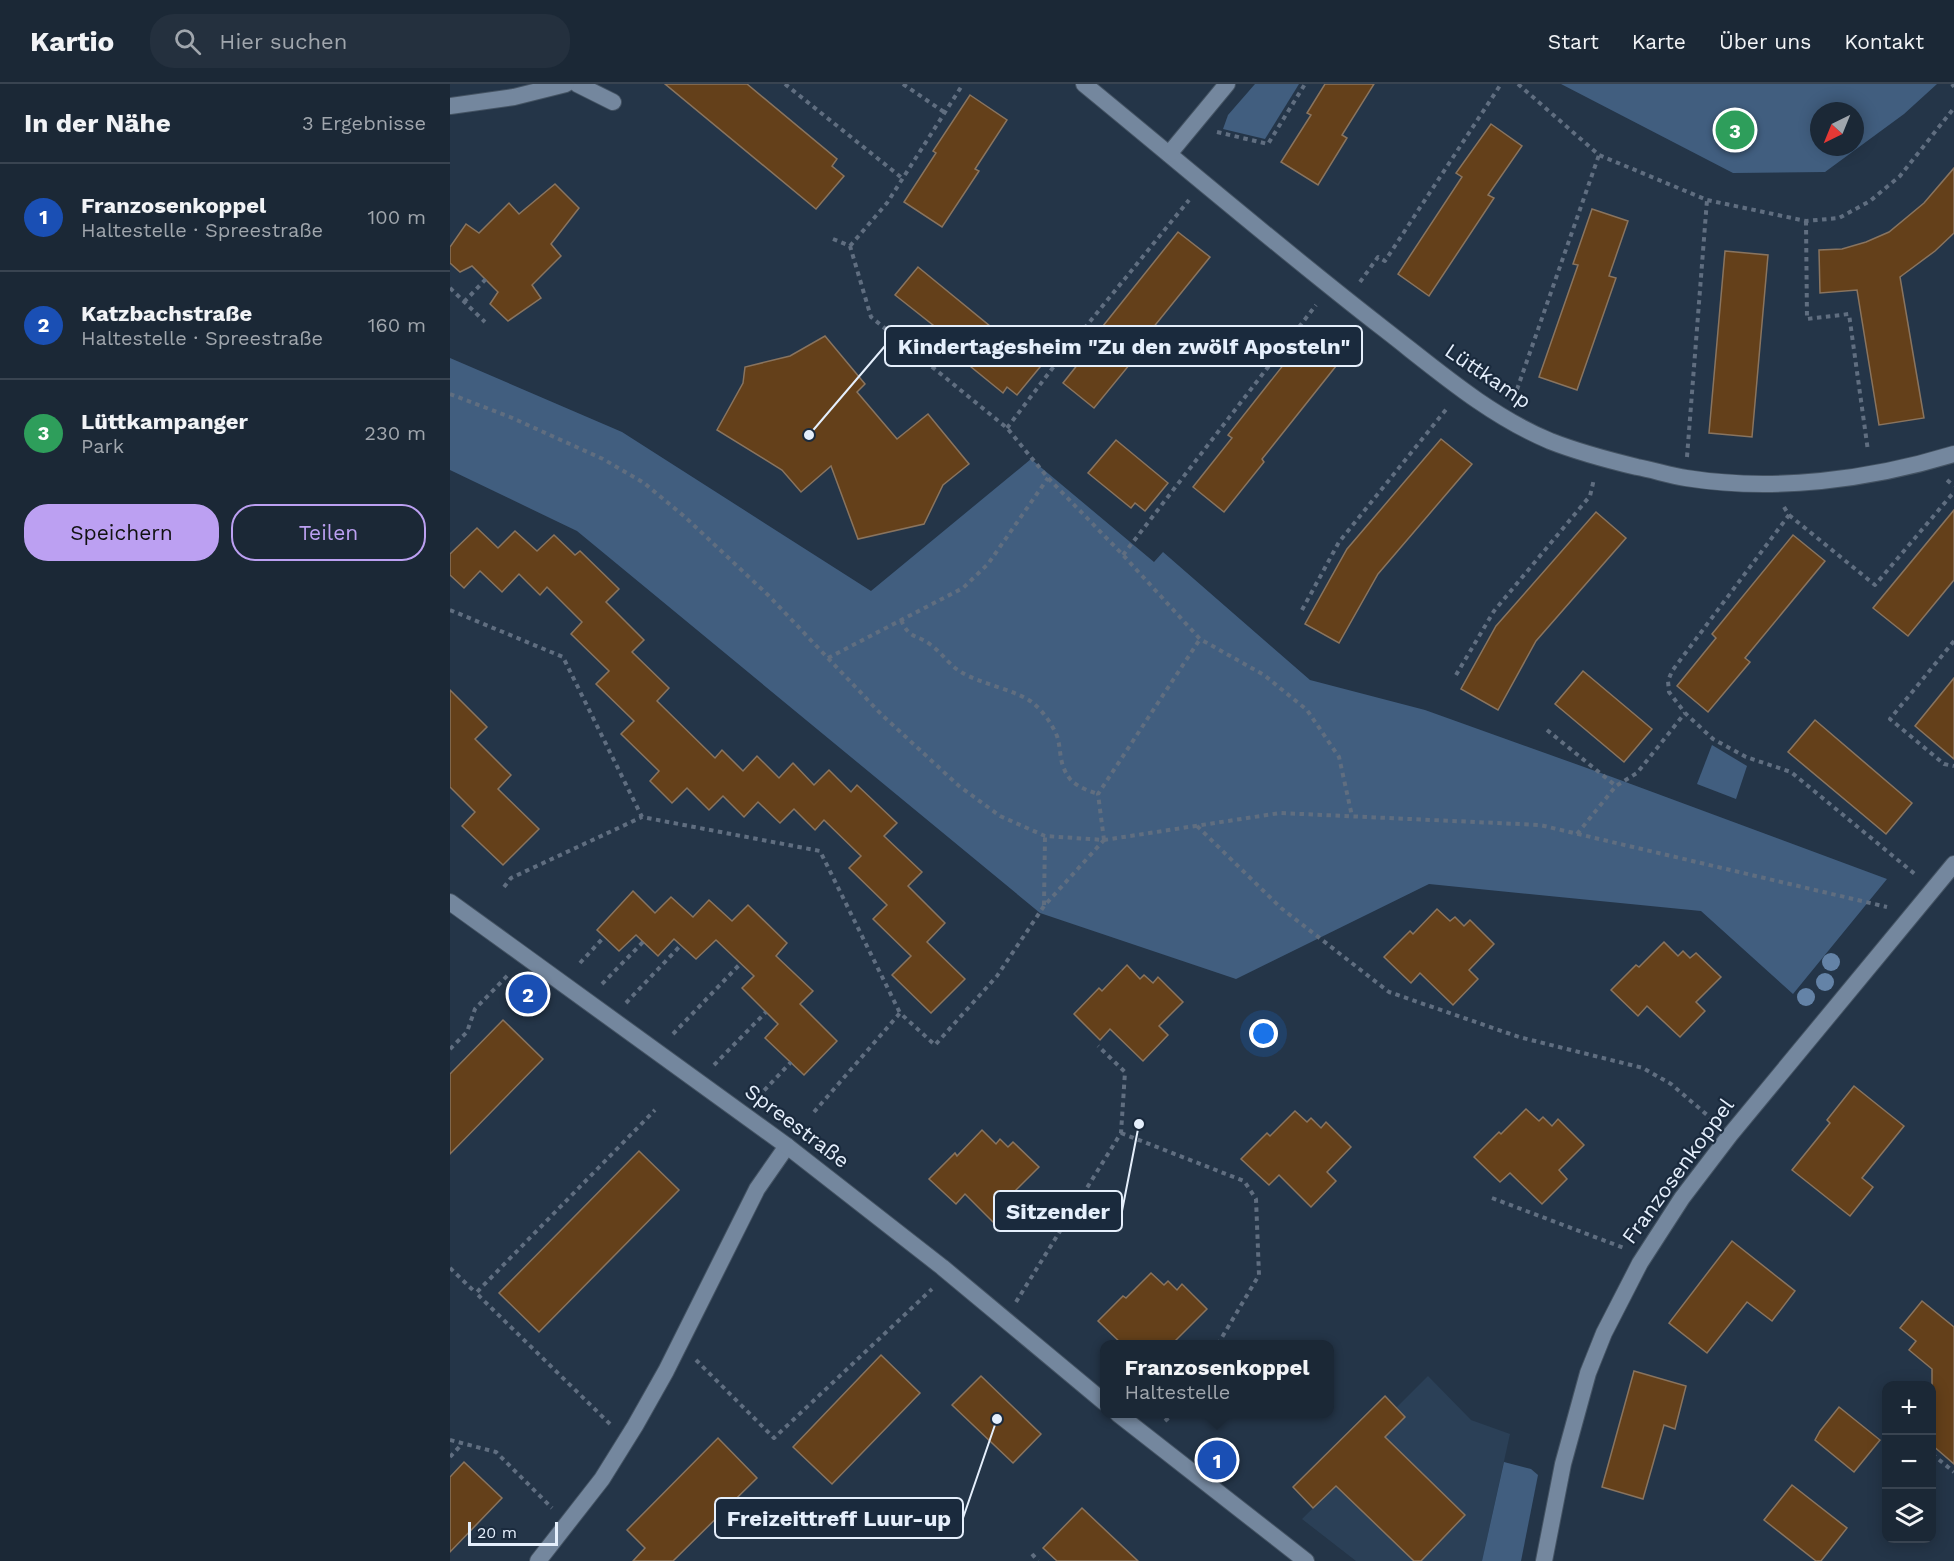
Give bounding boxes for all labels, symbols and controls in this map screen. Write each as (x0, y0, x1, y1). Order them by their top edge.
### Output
search box (150, 14, 570, 68)
text: Kartio (30, 25, 114, 58)
icon: search (171, 25, 204, 58)
text: Hier suchen (219, 29, 347, 54)
text: Start (1548, 29, 1599, 54)
text: Karte (1632, 29, 1686, 54)
text: Über uns (1719, 29, 1811, 54)
text: Kontakt (1844, 29, 1924, 54)
north arrow (1810, 102, 1864, 156)
text: In der Nähe (24, 108, 171, 138)
pin: 3 (1716, 108, 1754, 152)
text: 3 Ergebnisse (302, 111, 426, 135)
text: Franzosenkoppel (81, 193, 266, 218)
text: 1 (39, 205, 48, 229)
text: 100 m (367, 205, 426, 229)
text: Haltestelle · Spreestraße (81, 218, 323, 242)
text: Katzbachstraße (81, 301, 252, 326)
text: 2 (38, 313, 49, 337)
text: 160 m (368, 313, 426, 337)
text: Haltestelle · Spreestraße (81, 326, 323, 350)
callout: Kindertagesheim "Zu den zwölf Aposteln" (885, 326, 1362, 366)
text: Kindertagesheim "Zu den zwölf Aposteln" (898, 334, 1350, 359)
street label: Lüttkamp (1441, 338, 1536, 413)
text: Lüttkampanger (81, 409, 248, 434)
text: 3 (38, 421, 49, 445)
text: 230 m (364, 421, 426, 445)
text: Park (81, 434, 124, 458)
button: Speichern (24, 504, 219, 561)
button: Teilen (231, 504, 426, 561)
pin: 2 (508, 972, 548, 1016)
your location (1249, 1019, 1278, 1048)
street label: Spreestraße (740, 1078, 854, 1173)
street label: Franzosenkoppel (1616, 1093, 1739, 1248)
callout: Sitzender (994, 1191, 1122, 1231)
text: Sitzender (1006, 1199, 1110, 1224)
popup (1100, 1340, 1334, 1418)
text: Franzosenkoppel (1124, 1355, 1310, 1380)
text: Haltestelle (1124, 1380, 1230, 1404)
map controls (1882, 1381, 1936, 1543)
button: + (1882, 1381, 1936, 1435)
button: − (1882, 1435, 1936, 1489)
pin: 1 (1198, 1438, 1236, 1482)
button: layers (1882, 1489, 1936, 1543)
callout: Freizeittreff Luur-up (715, 1498, 963, 1538)
text: Freizeittreff Luur-up (727, 1506, 951, 1531)
scale bar (468, 1519, 558, 1546)
text: 20 m (477, 1523, 517, 1542)

